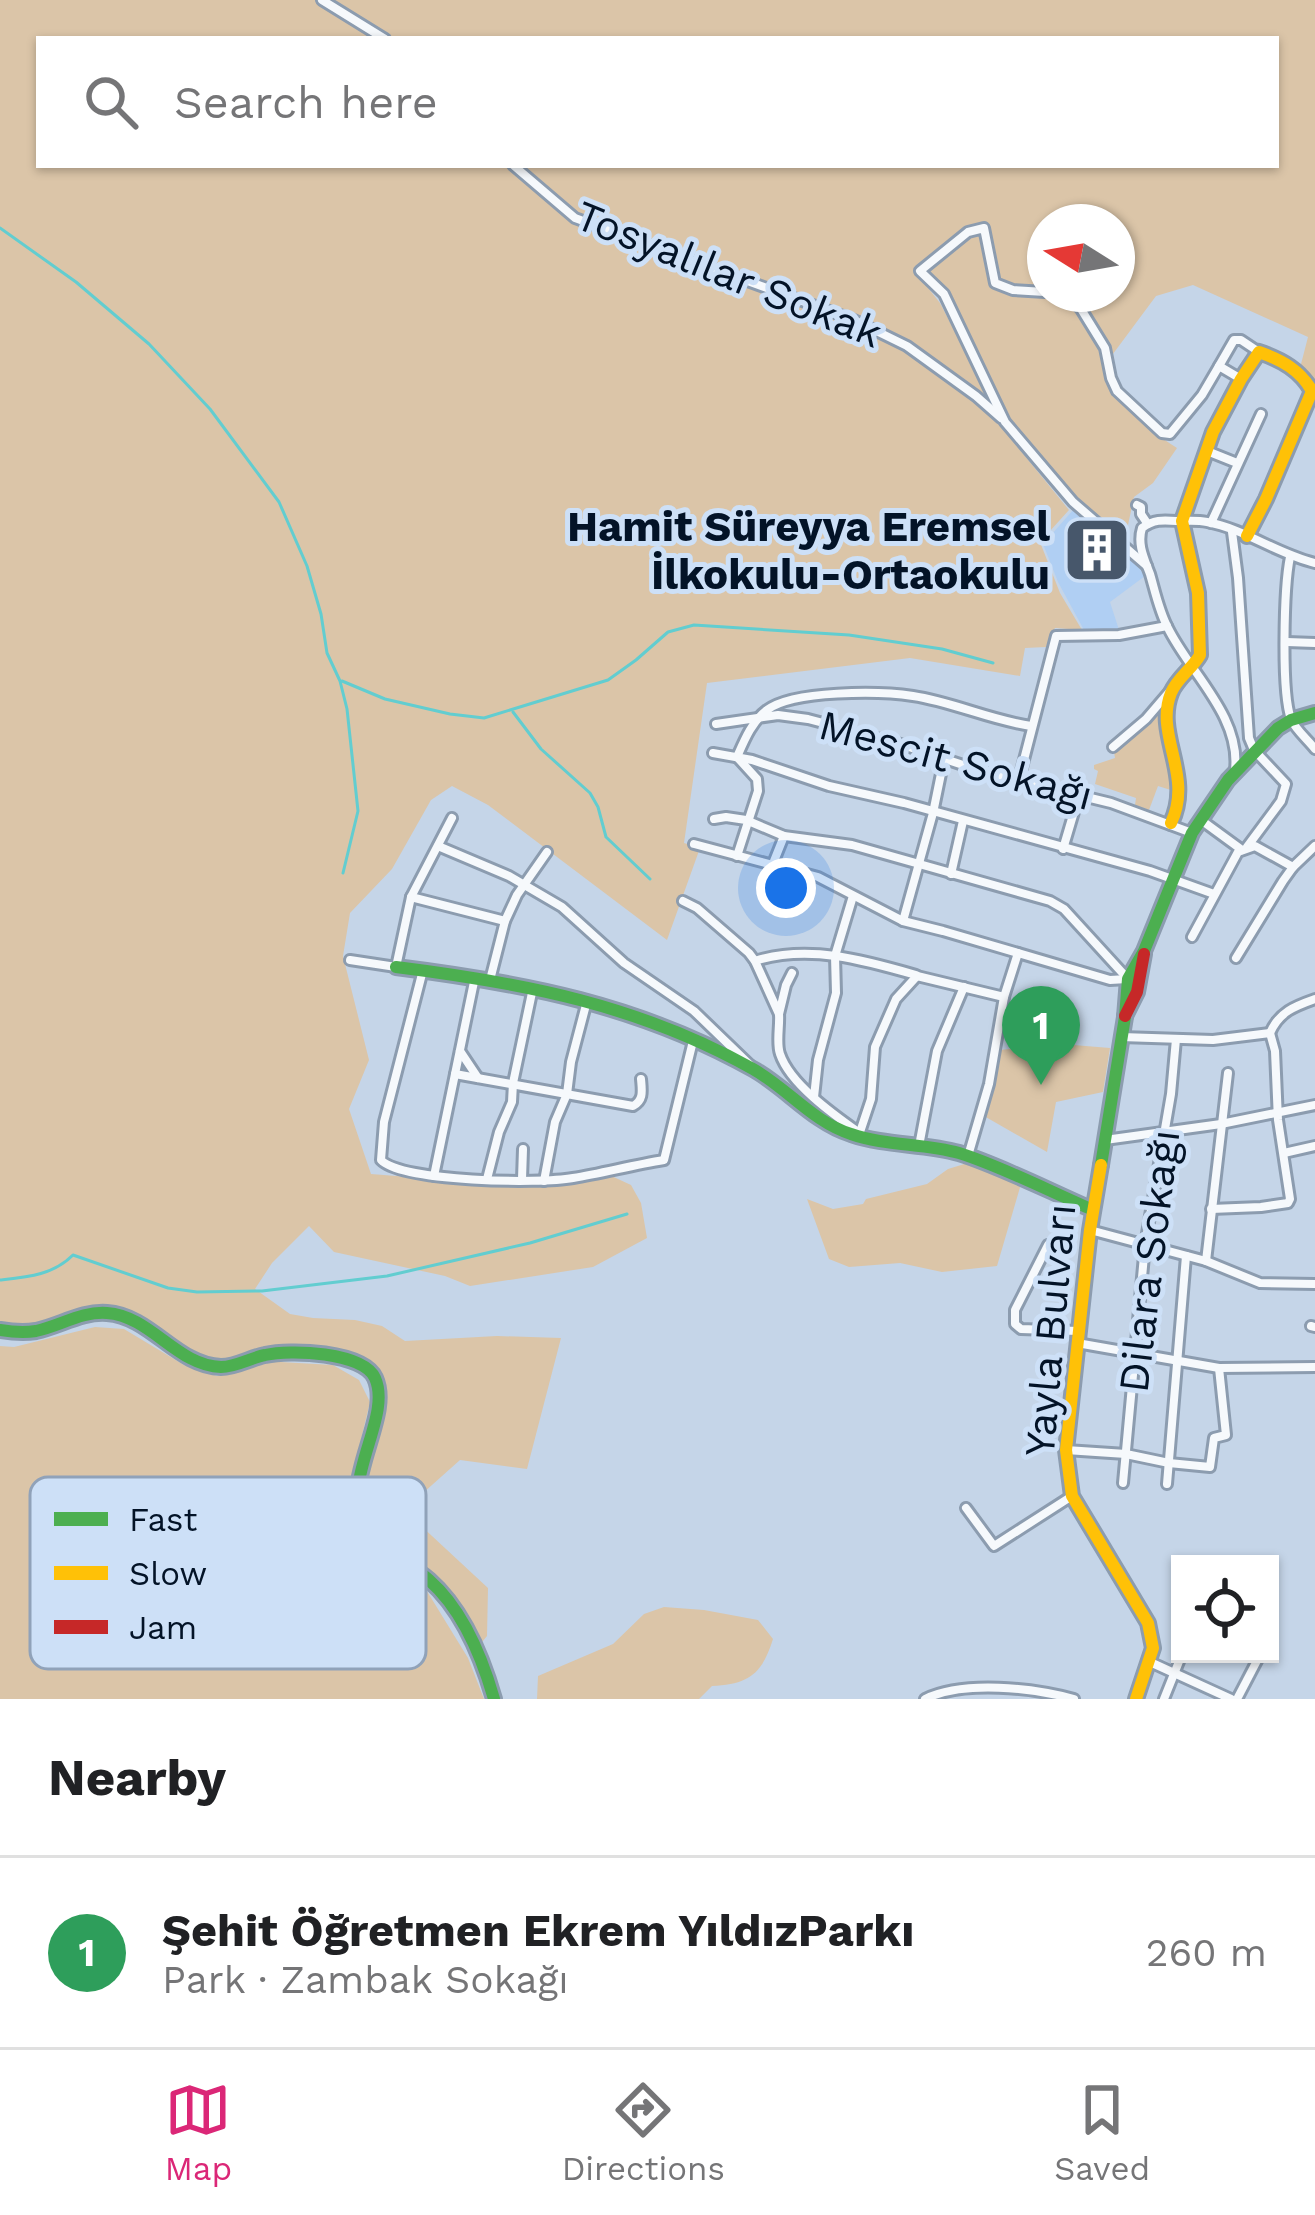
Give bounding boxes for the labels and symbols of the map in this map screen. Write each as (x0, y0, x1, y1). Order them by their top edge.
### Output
street label: Tosyalılar Sokak (569, 190, 889, 358)
north arrow (1027, 204, 1135, 312)
place label: Hamit Süreyya Eremsel İlkokulu-Ortaokulu (567, 502, 1050, 599)
building icon: Hamit Süreyya Eremsel İlkokulu-Ortaokulu (1062, 515, 1132, 585)
street label: Mescit Sokağı (814, 700, 1098, 820)
your location (756, 858, 816, 918)
pin: 1 (1002, 986, 1080, 1085)
street label: Dilara Sokağı (1109, 1127, 1189, 1395)
street label: Yayla Bulvarı (1015, 1202, 1085, 1458)
legend (30, 1477, 426, 1669)
text: Fast (129, 1500, 198, 1539)
text: Slow (129, 1554, 207, 1593)
text: Jam (129, 1608, 197, 1647)

